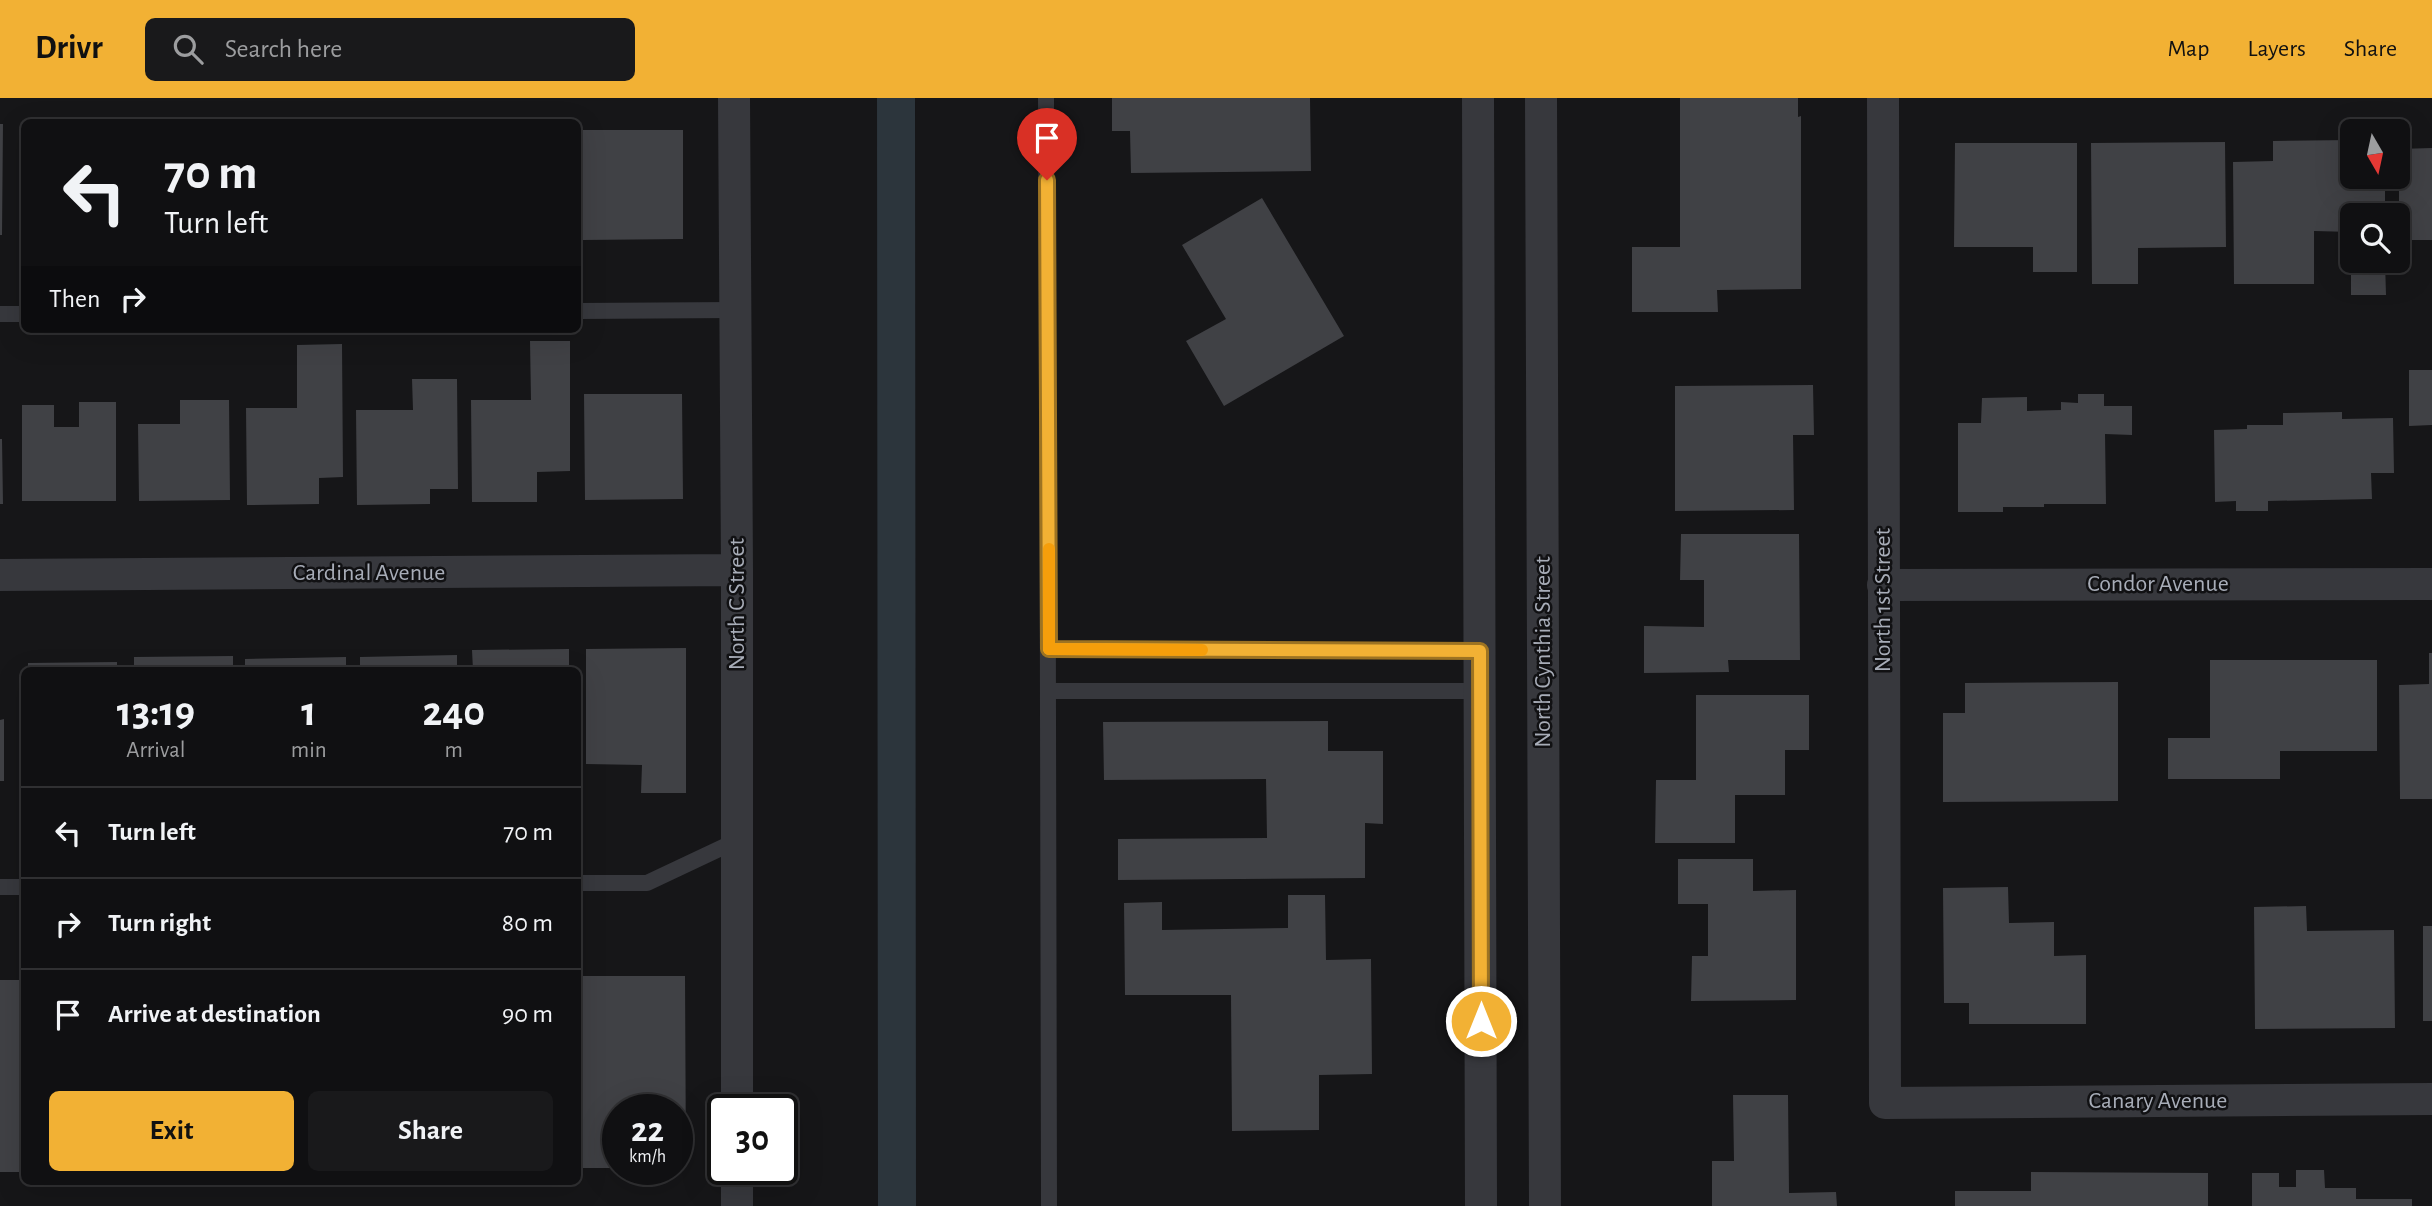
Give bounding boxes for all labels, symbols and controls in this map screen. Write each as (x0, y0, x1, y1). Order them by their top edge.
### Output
search box (145, 18, 635, 81)
icon: search (169, 30, 207, 68)
text: Drivr (35, 32, 103, 65)
text: Search here (225, 36, 342, 62)
text: Map (2167, 37, 2209, 61)
text: Layers (2247, 37, 2306, 61)
text: Share (2344, 37, 2397, 61)
pin (1017, 108, 1077, 180)
icon: arrive (1028, 119, 1066, 157)
north arrow (2340, 119, 2410, 189)
map controls (2340, 119, 2410, 273)
icon: left (49, 147, 140, 238)
text: 70 m (164, 149, 258, 198)
button: search (2340, 203, 2410, 273)
text: Turn left (164, 207, 268, 239)
icon: right (114, 280, 152, 318)
text: Then (49, 286, 100, 312)
street label: North 1st Street (1871, 527, 1895, 672)
street label: North C Street (725, 538, 749, 670)
street label: North Cynthia Street (1531, 556, 1555, 748)
street label: Cardinal Avenue (293, 561, 445, 585)
street label: Condor Avenue (2087, 572, 2229, 596)
text: 13:19 (117, 691, 195, 733)
text: 1 (301, 691, 316, 733)
text: 240 (422, 691, 485, 733)
text: Arrival (126, 739, 185, 762)
text: min (291, 739, 327, 762)
text: m (445, 739, 463, 762)
icon: left (49, 814, 87, 852)
text: Turn left (108, 819, 196, 845)
text: 70 m (503, 819, 553, 845)
icon: right (49, 905, 87, 943)
text: Turn right (108, 910, 211, 936)
text: 80 m (502, 910, 553, 936)
position arrow (1444, 984, 1518, 1058)
icon: arrive (49, 996, 87, 1034)
text: Arrive at destination (108, 1001, 321, 1027)
text: 90 m (502, 1001, 553, 1027)
street label: Canary Avenue (2089, 1089, 2227, 1113)
button: Exit (49, 1091, 294, 1171)
button: Share (308, 1091, 553, 1171)
speed limit sign: 30 (707, 1094, 798, 1185)
text: 22 (631, 1113, 664, 1148)
text: km/h (629, 1148, 666, 1166)

